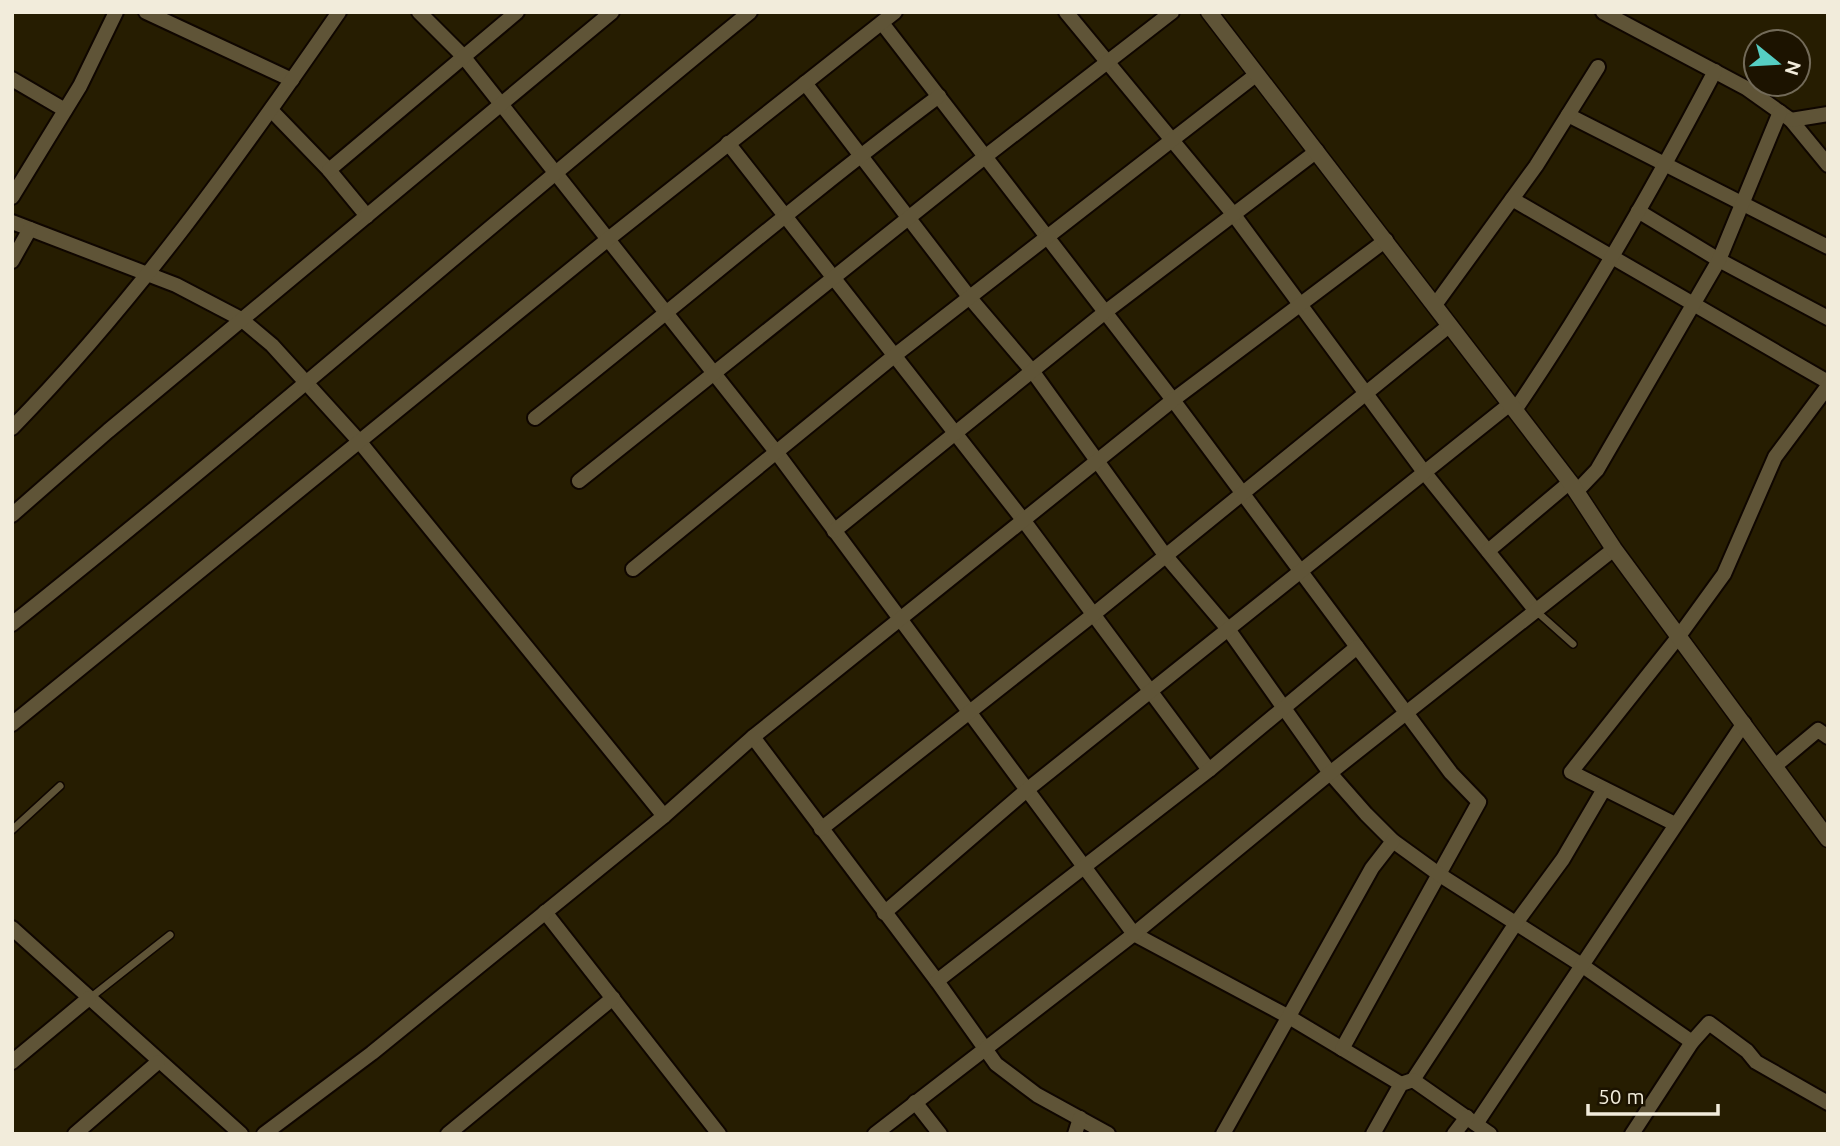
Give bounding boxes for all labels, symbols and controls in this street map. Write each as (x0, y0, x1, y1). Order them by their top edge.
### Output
north arrow (1742, 28, 1812, 98)
text: N (1781, 58, 1806, 78)
scale bar (1588, 1072, 1717, 1116)
text: 50 m (1598, 1084, 1645, 1108)

